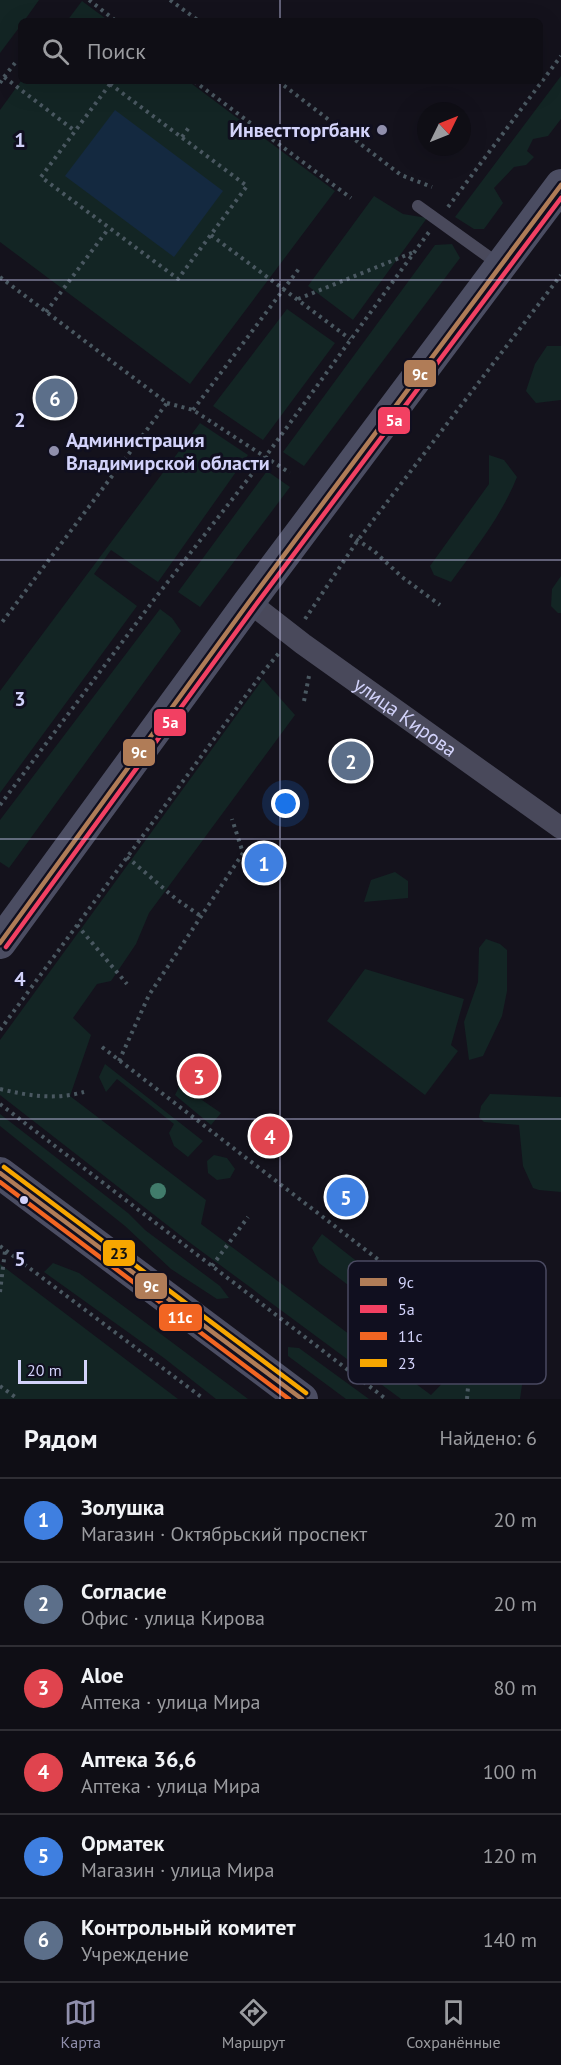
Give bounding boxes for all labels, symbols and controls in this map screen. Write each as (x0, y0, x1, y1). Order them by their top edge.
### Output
search box (18, 18, 543, 84)
icon: search (39, 35, 72, 68)
text: Поиск (87, 37, 146, 65)
north arrow (417, 102, 471, 156)
place label: Инвестторгбанк (230, 117, 370, 143)
marker: Инвестторгбанк (375, 123, 389, 137)
text: 1 (14, 127, 26, 153)
line badge: 9с (403, 359, 437, 388)
text: 9с (412, 364, 428, 384)
pin: 6 (36, 376, 74, 420)
line badge: 5а (377, 406, 411, 435)
text: 2 (14, 407, 26, 433)
text: 5а (385, 410, 403, 430)
place label: Администрация Владимирской области (66, 427, 270, 476)
marker: Администрация Владимирской области (47, 444, 61, 458)
street label: улица Кирова (349, 671, 462, 763)
text: 3 (14, 686, 26, 712)
line badge: 5а (153, 708, 187, 737)
text: 5а (161, 712, 179, 732)
line badge: 9с (122, 738, 156, 767)
pin: 2 (332, 738, 370, 783)
text: 9с (131, 742, 147, 762)
your location (271, 789, 300, 818)
pin: 1 (244, 840, 284, 886)
text: 4 (14, 966, 26, 992)
pin: 3 (180, 1054, 218, 1098)
pin: 4 (250, 1114, 290, 1158)
pin: 5 (326, 1174, 366, 1220)
unlabelled marker (18, 1194, 30, 1206)
line badge: 23 (102, 1239, 136, 1267)
text: 23 (110, 1243, 128, 1263)
text: 5 (14, 1246, 26, 1272)
legend (348, 1261, 546, 1384)
line badge: 9с (134, 1272, 168, 1300)
text: 9с (398, 1272, 414, 1292)
text: 9с (143, 1276, 159, 1296)
text: 5а (398, 1299, 415, 1319)
line badge: 11с (158, 1303, 203, 1332)
text: 11с (167, 1307, 193, 1327)
text: 11с (398, 1326, 423, 1346)
text: 23 (398, 1353, 415, 1373)
scale bar (18, 1357, 87, 1384)
text: 20 m (27, 1360, 62, 1380)
text: Рядом (24, 1422, 98, 1455)
text: Найдено: 6 (440, 1425, 537, 1451)
text: Золушка (81, 1493, 165, 1521)
text: 1 (38, 1507, 49, 1533)
text: 20 m (494, 1507, 537, 1533)
text: Магазин · Октябрьский проспект (81, 1521, 367, 1547)
text: Согласие (81, 1577, 167, 1605)
text: 2 (38, 1591, 49, 1617)
text: 20 m (494, 1591, 537, 1617)
text: Офис · улица Кирова (81, 1605, 265, 1631)
text: Aloe (81, 1661, 124, 1689)
text: 3 (38, 1675, 49, 1701)
text: 80 m (494, 1675, 537, 1701)
text: Аптека · улица Мира (81, 1689, 260, 1715)
text: Аптека 36,6 (81, 1745, 196, 1773)
text: 4 (38, 1759, 49, 1785)
text: 100 m (483, 1759, 537, 1785)
text: Аптека · улица Мира (81, 1773, 260, 1799)
text: Орматек (81, 1829, 164, 1857)
text: 5 (38, 1843, 49, 1869)
text: 120 m (483, 1843, 537, 1869)
text: Магазин · улица Мира (81, 1857, 274, 1883)
text: Контрольный комитет (81, 1913, 296, 1941)
text: 6 (38, 1927, 49, 1953)
text: 140 m (483, 1927, 537, 1953)
text: Учреждение (81, 1941, 189, 1967)
tab: Карта (60, 1996, 101, 2052)
tab: Маршрут (222, 1996, 285, 2052)
tab: Сохранённые (406, 1996, 501, 2052)

